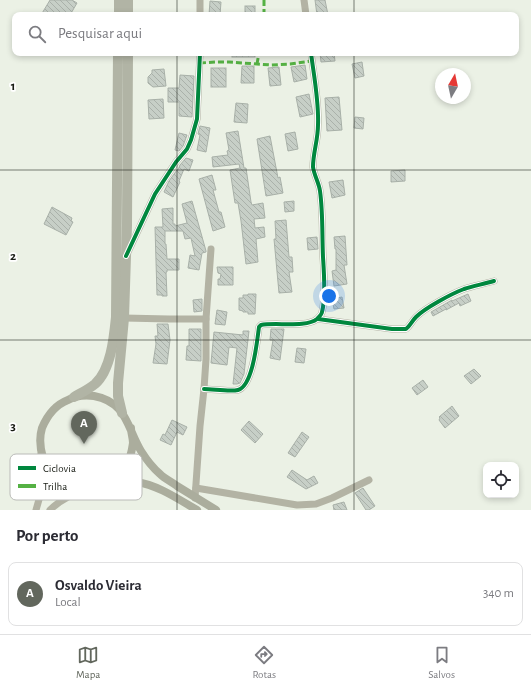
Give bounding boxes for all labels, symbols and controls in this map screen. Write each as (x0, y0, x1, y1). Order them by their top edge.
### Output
search box (12, 12, 519, 56)
icon: search (26, 23, 48, 45)
text: Pesquisar aqui (58, 26, 142, 41)
north arrow (435, 68, 471, 104)
text: 1 (11, 80, 15, 93)
text: 2 (10, 250, 16, 263)
your location (319, 286, 339, 306)
pin: A (71, 411, 97, 444)
text: 3 (10, 420, 16, 433)
legend (10, 454, 142, 500)
map controls (483, 462, 519, 498)
button: locate (483, 462, 519, 498)
text: Ciclovia (43, 463, 76, 474)
text: Trilha (43, 481, 67, 492)
text: Por perto (16, 527, 79, 544)
text: Osvaldo Vieira (55, 578, 142, 593)
text: A (26, 587, 34, 600)
text: 340 m (483, 587, 514, 600)
text: Local (55, 596, 81, 609)
tab: Mapa (76, 644, 100, 681)
tab: Rotas (252, 644, 276, 681)
tab: Salvos (428, 644, 455, 681)

